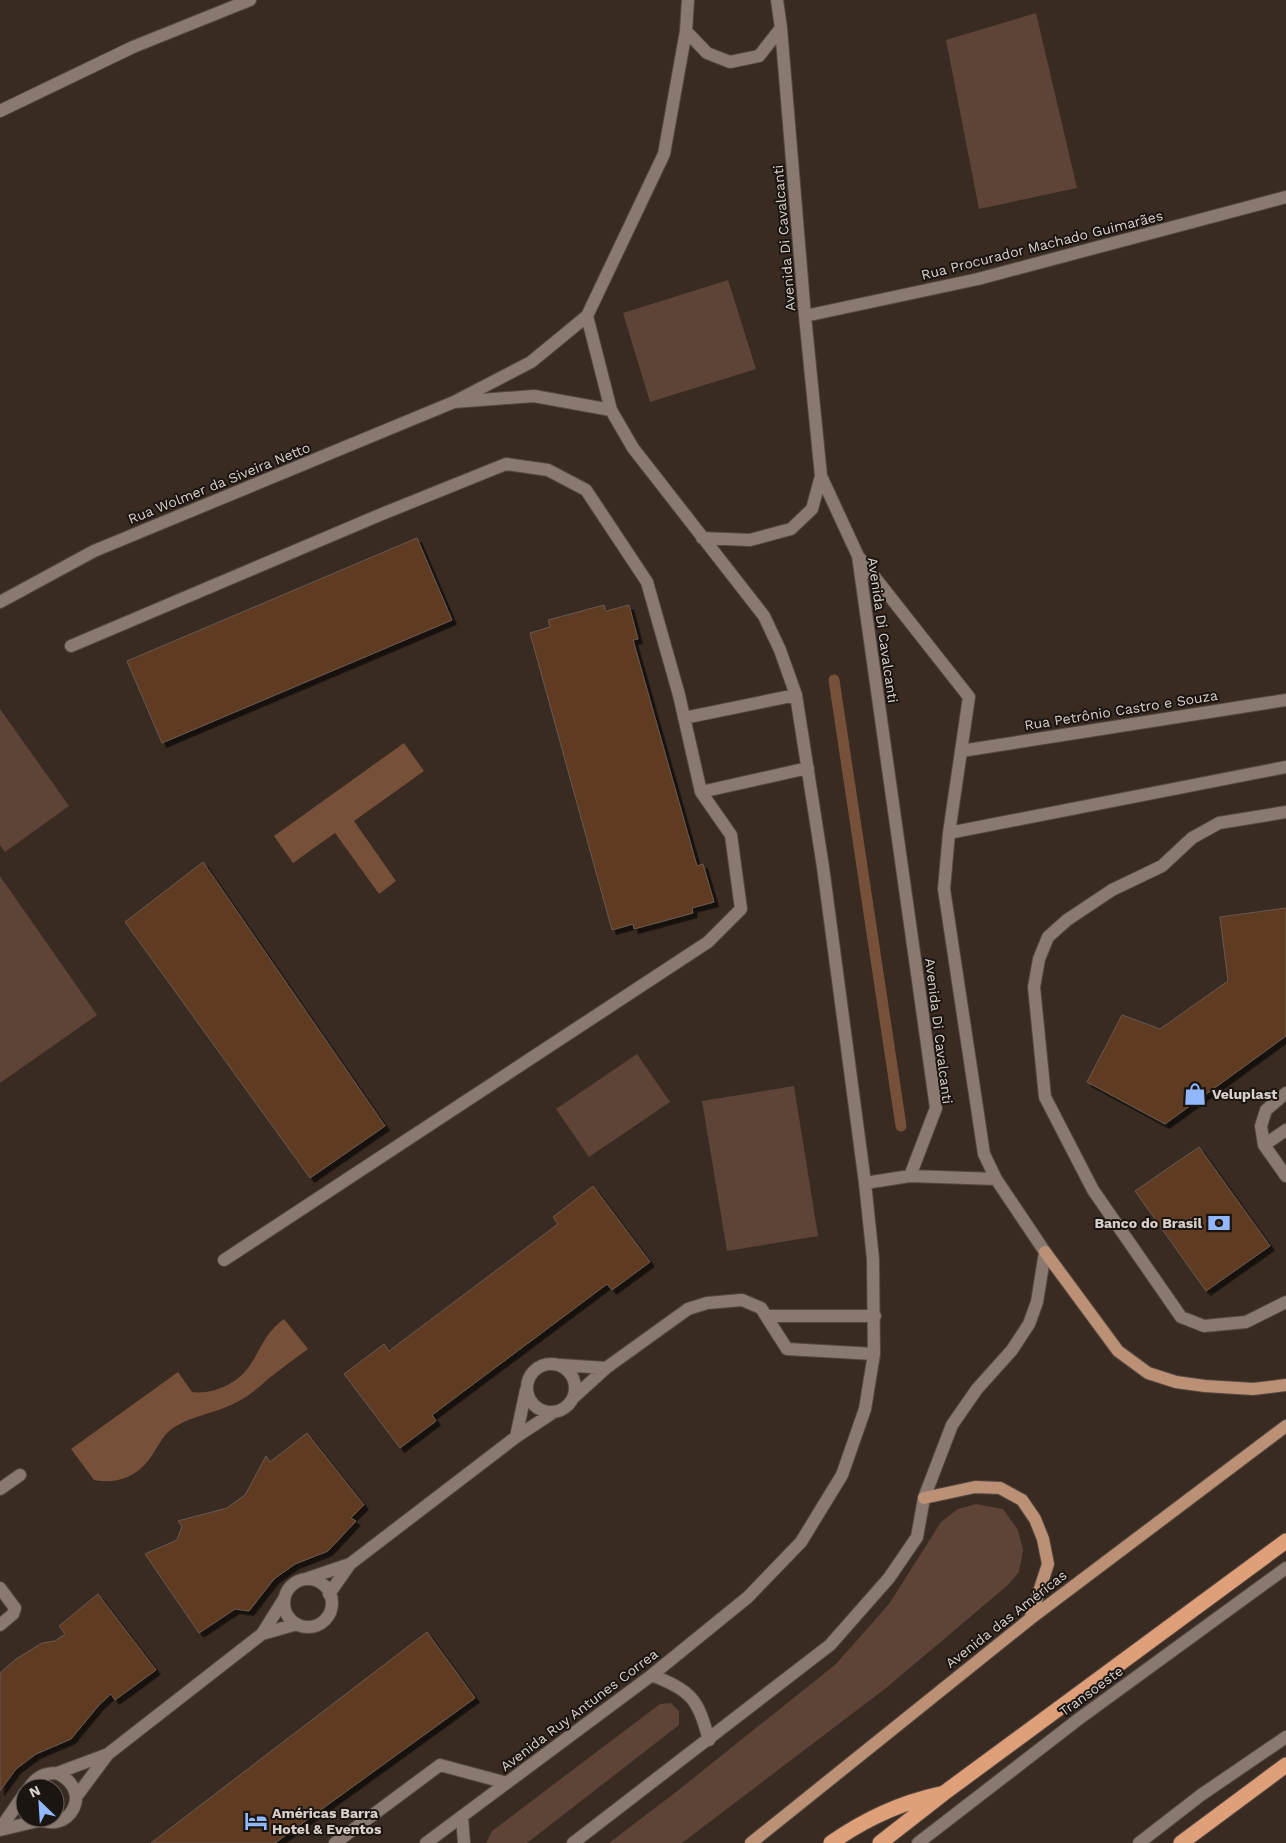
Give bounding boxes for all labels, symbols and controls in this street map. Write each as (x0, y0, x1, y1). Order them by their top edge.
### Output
street label: Avenida Di Cavalcanti (770, 164, 798, 312)
street label: Rua Procurador Machado Guimarães (919, 207, 1165, 283)
street label: Rua Wolmer da Siveira Netto (126, 439, 312, 527)
street label: Avenida Di Cavalcanti (865, 556, 901, 704)
street label: Rua Petrônio Castro e Souza (1023, 687, 1219, 733)
street label: Avenida Di Cavalcanti (922, 957, 956, 1105)
shop icon: Veluplast (1182, 1081, 1208, 1107)
place label: Veluplast (1212, 1086, 1277, 1102)
bank icon: Banco do Brasil (1206, 1210, 1232, 1236)
place label: Banco do Brasil (1094, 1215, 1202, 1231)
street label: Avenida das Américas (942, 1567, 1070, 1671)
street label: Avenida Ruy Antunes Correa (497, 1646, 661, 1774)
street label: Transoeste (1056, 1663, 1126, 1719)
north arrow (15, 1778, 65, 1828)
text: N (26, 1782, 43, 1801)
place label: Américas Barra Hotel & Eventos (272, 1805, 382, 1837)
hotel icon: Américas Barra Hotel & Eventos (243, 1808, 269, 1834)

